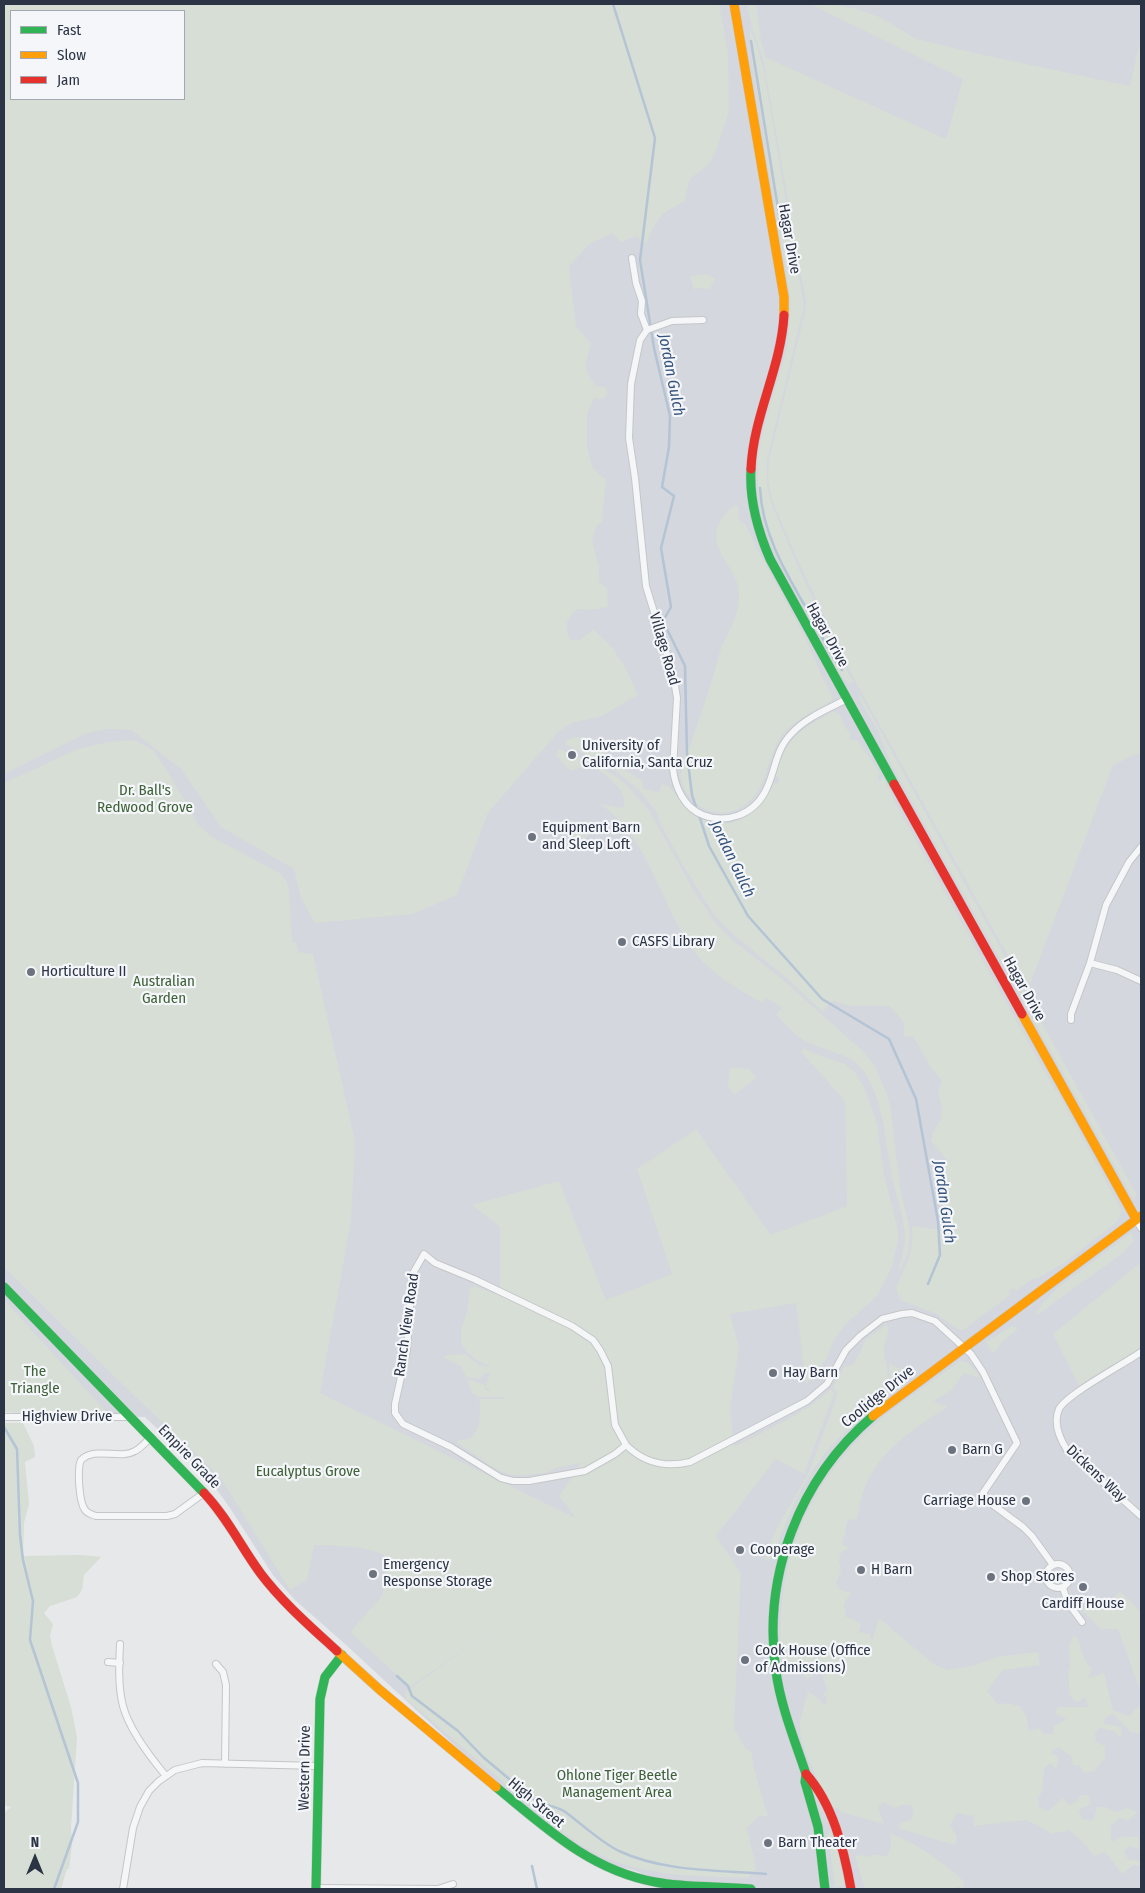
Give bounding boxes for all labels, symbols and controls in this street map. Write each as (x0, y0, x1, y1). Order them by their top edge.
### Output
legend (10, 10, 185, 100)
text: Fast (57, 21, 81, 39)
text: Slow (57, 46, 86, 64)
text: Jam (57, 71, 80, 89)
street label: Hagar Drive (774, 203, 804, 275)
water label: Jordan Gulch (654, 332, 688, 418)
street label: Hagar Drive (802, 600, 852, 670)
street label: Village Road (645, 610, 683, 688)
place label: University of California, Santa Cruz (582, 737, 712, 772)
marker: University of California, Santa Cruz (566, 749, 578, 761)
park label: Dr. Ball's Redwood Grove (97, 782, 193, 817)
water label: Jordan Gulch (705, 817, 759, 901)
place label: Equipment Barn and Sleep Loft (542, 819, 640, 854)
marker: Equipment Barn and Sleep Loft (526, 831, 538, 843)
place label: CASFS Library (632, 933, 715, 951)
marker: CASFS Library (616, 936, 628, 948)
street label: Hagar Drive (999, 954, 1049, 1024)
place label: Horticulture II (41, 963, 126, 981)
marker: Horticulture II (25, 966, 37, 978)
park label: Australian Garden (133, 973, 195, 1008)
water label: Jordan Gulch (929, 1159, 959, 1245)
street label: Ranch View Road (391, 1272, 423, 1378)
street label: Coolidge Drive (838, 1362, 918, 1432)
park label: The Triangle (10, 1363, 60, 1398)
place label: Hay Barn (783, 1364, 838, 1382)
marker: Hay Barn (767, 1367, 779, 1379)
street label: Highview Drive (22, 1408, 112, 1426)
street label: Empire Grade (154, 1421, 224, 1493)
place label: Barn G (962, 1441, 1003, 1459)
street label: Dickens Way (1062, 1442, 1130, 1506)
marker: Barn G (946, 1444, 958, 1456)
park label: Eucalyptus Grove (256, 1463, 360, 1481)
place label: Carriage House (923, 1492, 1016, 1510)
marker: Carriage House (1020, 1495, 1032, 1507)
place label: Cooperage (750, 1541, 815, 1559)
marker: Cooperage (734, 1544, 746, 1556)
place label: Emergency Response Storage (383, 1556, 492, 1591)
place label: H Barn (871, 1561, 912, 1579)
marker: H Barn (855, 1564, 867, 1576)
marker: Emergency Response Storage (367, 1568, 379, 1580)
place label: Shop Stores (1001, 1568, 1074, 1586)
marker: Shop Stores (985, 1571, 997, 1583)
marker: Cardiff House (1077, 1581, 1089, 1593)
place label: Cardiff House (1042, 1595, 1124, 1613)
place label: Cook House (Office of Admissions) (755, 1642, 871, 1677)
marker: Cook House (Office of Admissions) (739, 1654, 751, 1666)
street label: Western Drive (295, 1725, 315, 1811)
park label: Ohlone Tiger Beetle Management Area (557, 1767, 677, 1802)
street label: High Street (504, 1774, 568, 1832)
north arrow (10, 1833, 60, 1883)
text: N (31, 1834, 39, 1851)
place label: Barn Theater (778, 1834, 857, 1852)
marker: Barn Theater (762, 1837, 774, 1849)

